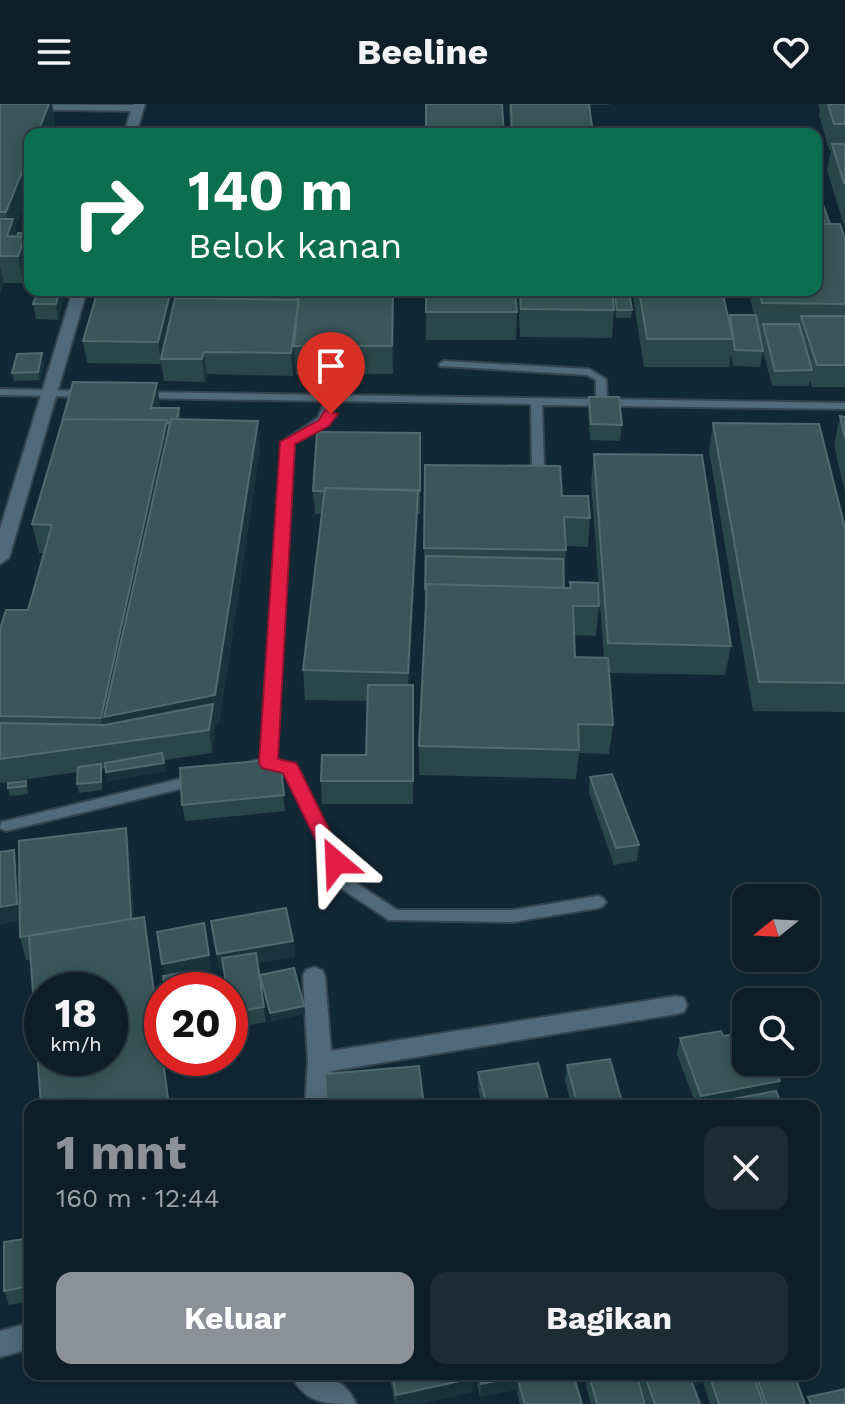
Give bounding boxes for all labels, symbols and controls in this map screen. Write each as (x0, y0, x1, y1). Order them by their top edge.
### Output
icon: menu (32, 30, 76, 74)
icon: heart (769, 30, 813, 74)
text: Beeline (357, 31, 488, 73)
text: 140 m (188, 158, 353, 224)
icon: right (56, 160, 160, 264)
text: Belok kanan (188, 225, 402, 267)
pin (297, 332, 365, 414)
icon: arrive (309, 344, 353, 388)
position arrow (294, 820, 378, 904)
north arrow (732, 884, 820, 972)
map controls (732, 884, 820, 1076)
speed limit sign: 20 (144, 972, 248, 1076)
button: search (732, 988, 820, 1076)
text: 18 (55, 990, 97, 1037)
text: km/h (50, 1032, 102, 1056)
text: 1 mnt (56, 1124, 186, 1181)
button: close (704, 1126, 788, 1210)
text: 160 m · 12:44 (56, 1183, 220, 1213)
button: Keluar (56, 1272, 414, 1364)
button: Bagikan (430, 1272, 788, 1364)

